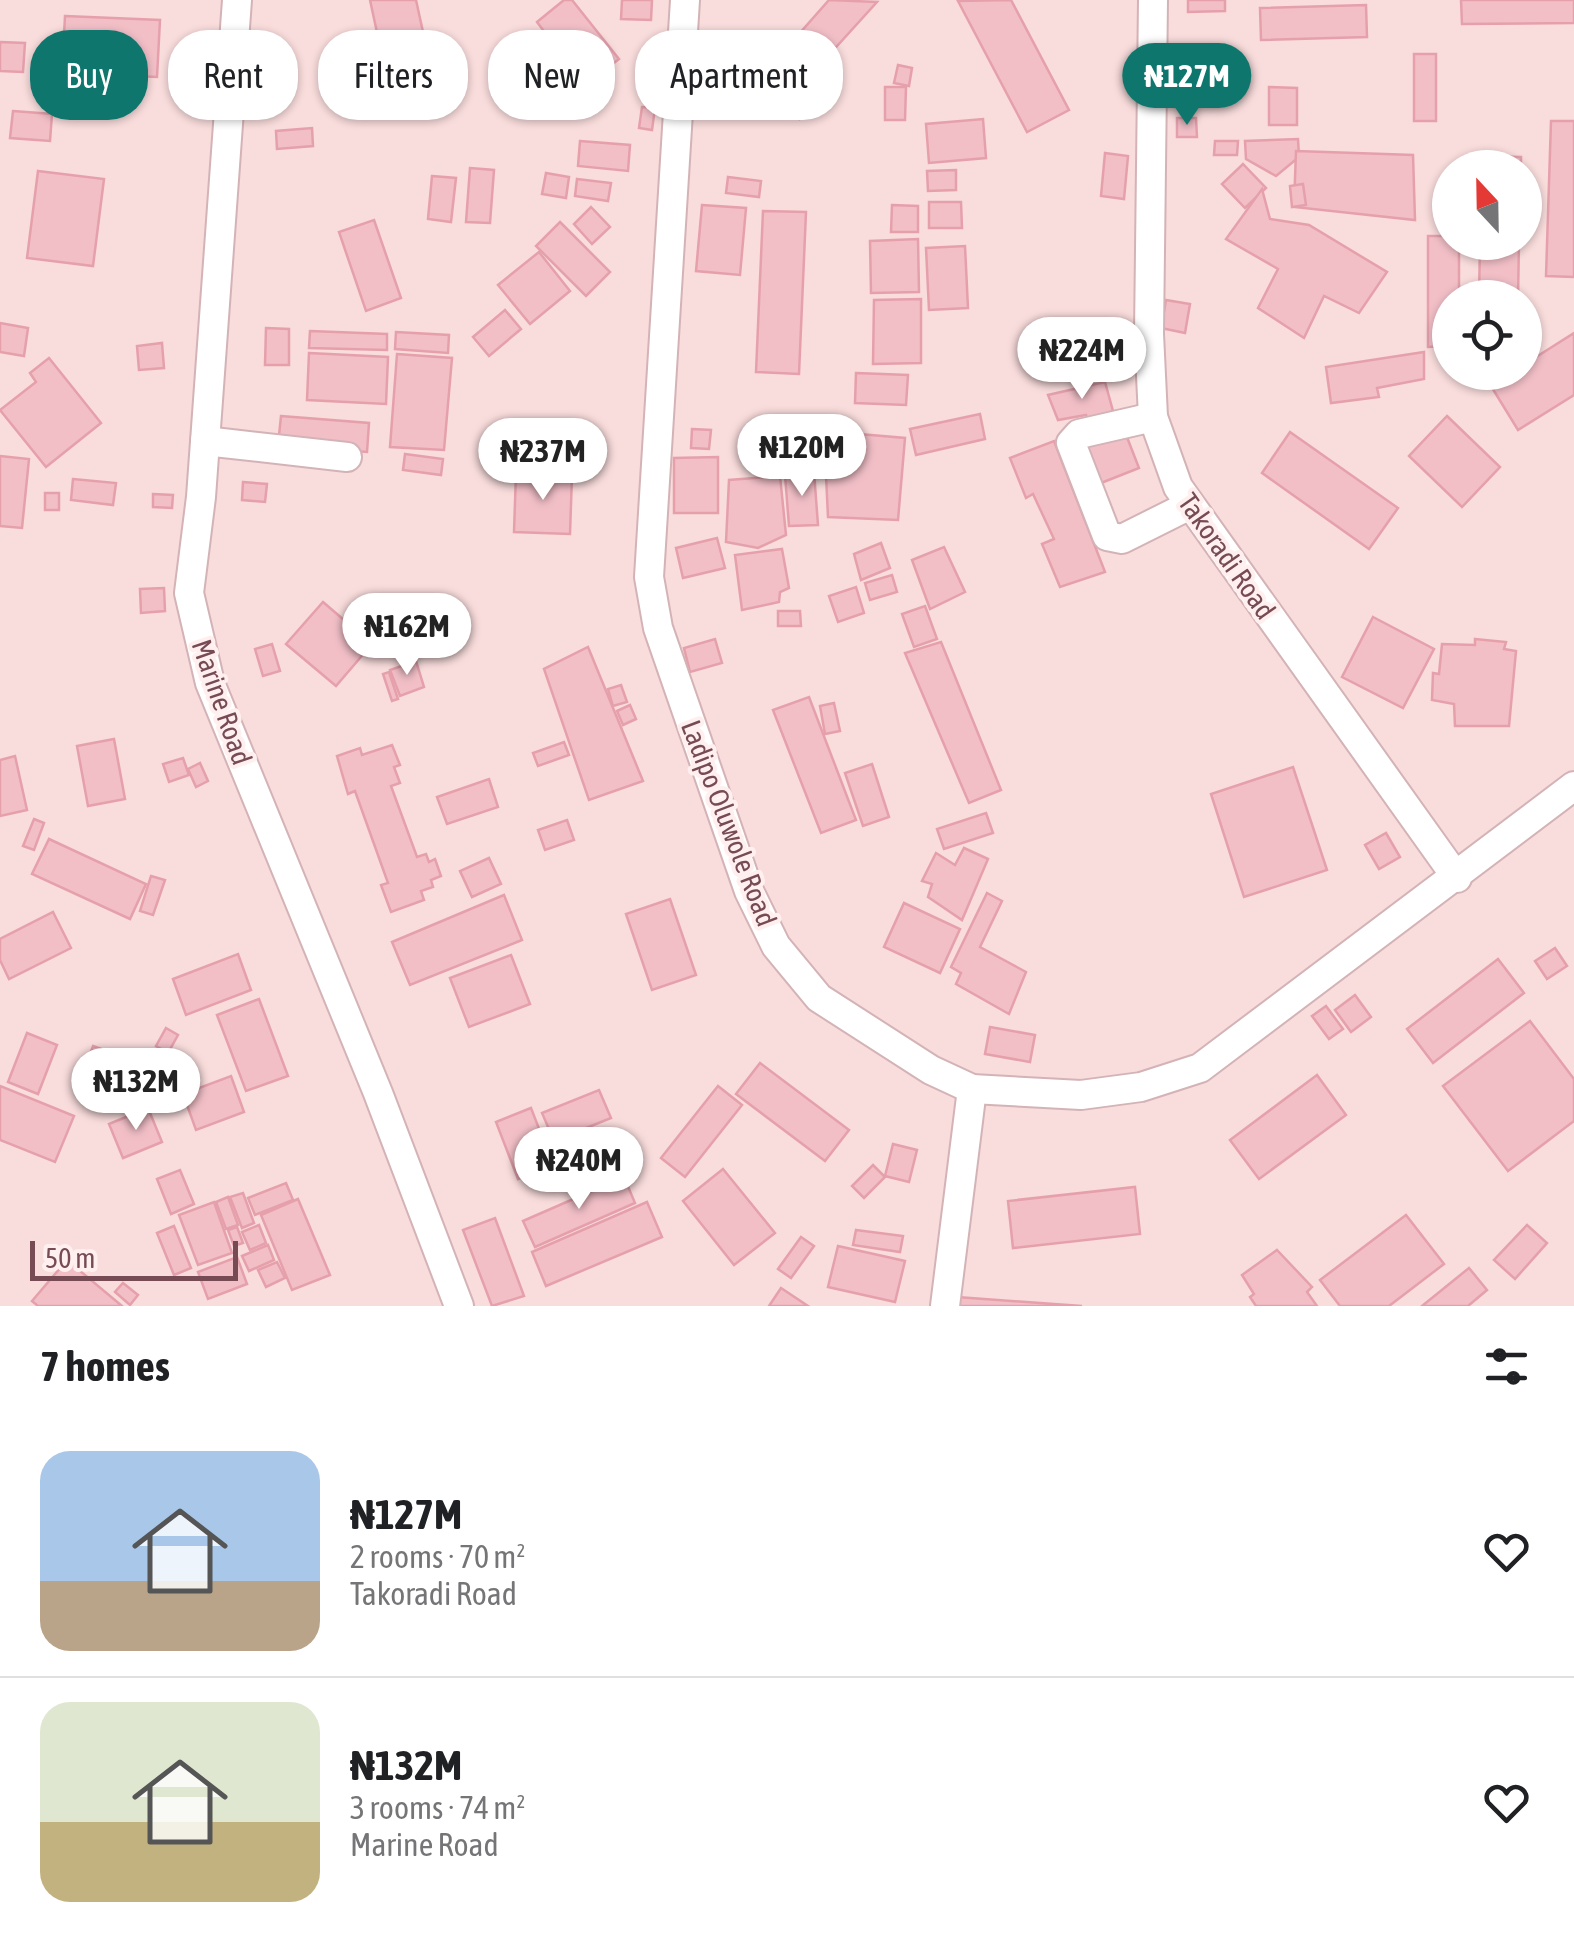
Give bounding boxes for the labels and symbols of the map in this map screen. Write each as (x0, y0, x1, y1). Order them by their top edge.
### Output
pin: ₦127M (1117, 43, 1257, 128)
north arrow (1432, 150, 1542, 260)
pin: ₦224M (1012, 317, 1152, 402)
pin: ₦120M (732, 414, 872, 499)
pin: ₦237M (473, 418, 613, 503)
street label: Takoradi Road (1172, 487, 1282, 625)
pin: ₦162M (337, 593, 477, 678)
street label: Marine Road (186, 635, 258, 769)
street label: Ladipo Oluwole Road (675, 716, 783, 930)
pin: ₦132M (66, 1048, 206, 1133)
pin: ₦240M (509, 1127, 649, 1212)
scale bar (30, 1236, 238, 1280)

